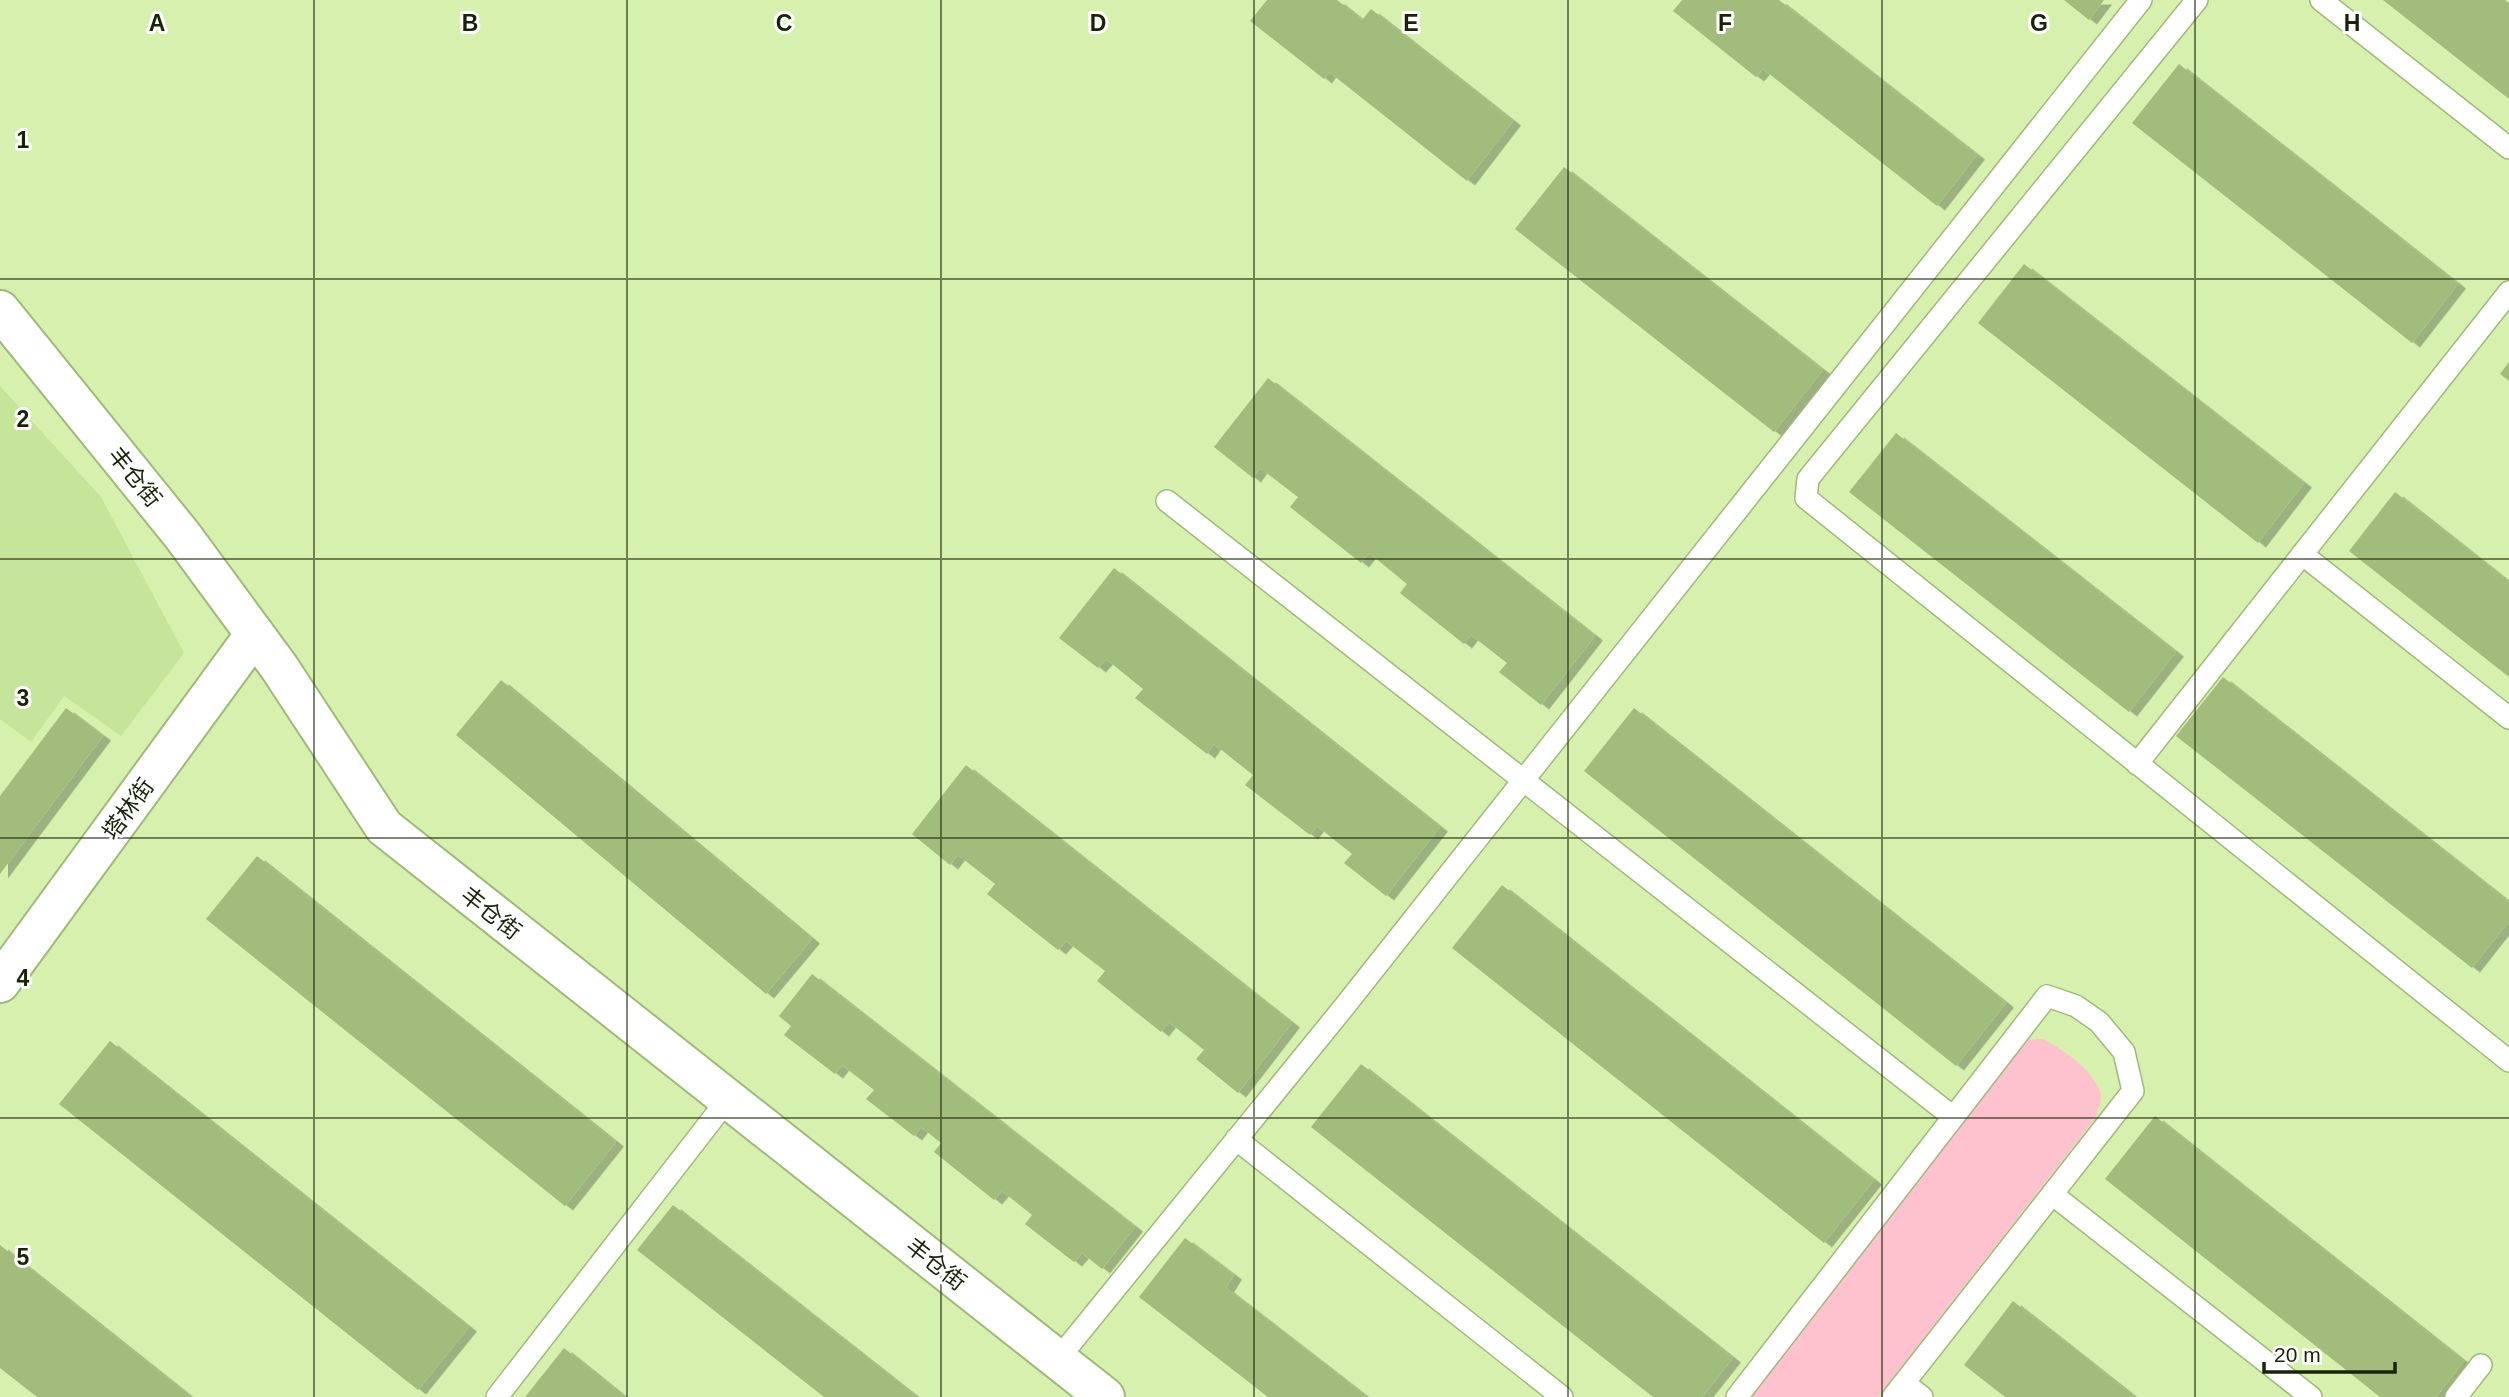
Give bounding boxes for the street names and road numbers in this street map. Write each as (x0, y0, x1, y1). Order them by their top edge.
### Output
street label: 丰仓街 (103, 442, 167, 512)
street label: 塔林街 (97, 773, 159, 845)
street label: 丰仓街 (456, 882, 526, 944)
street label: 丰仓街 (901, 1233, 971, 1295)

